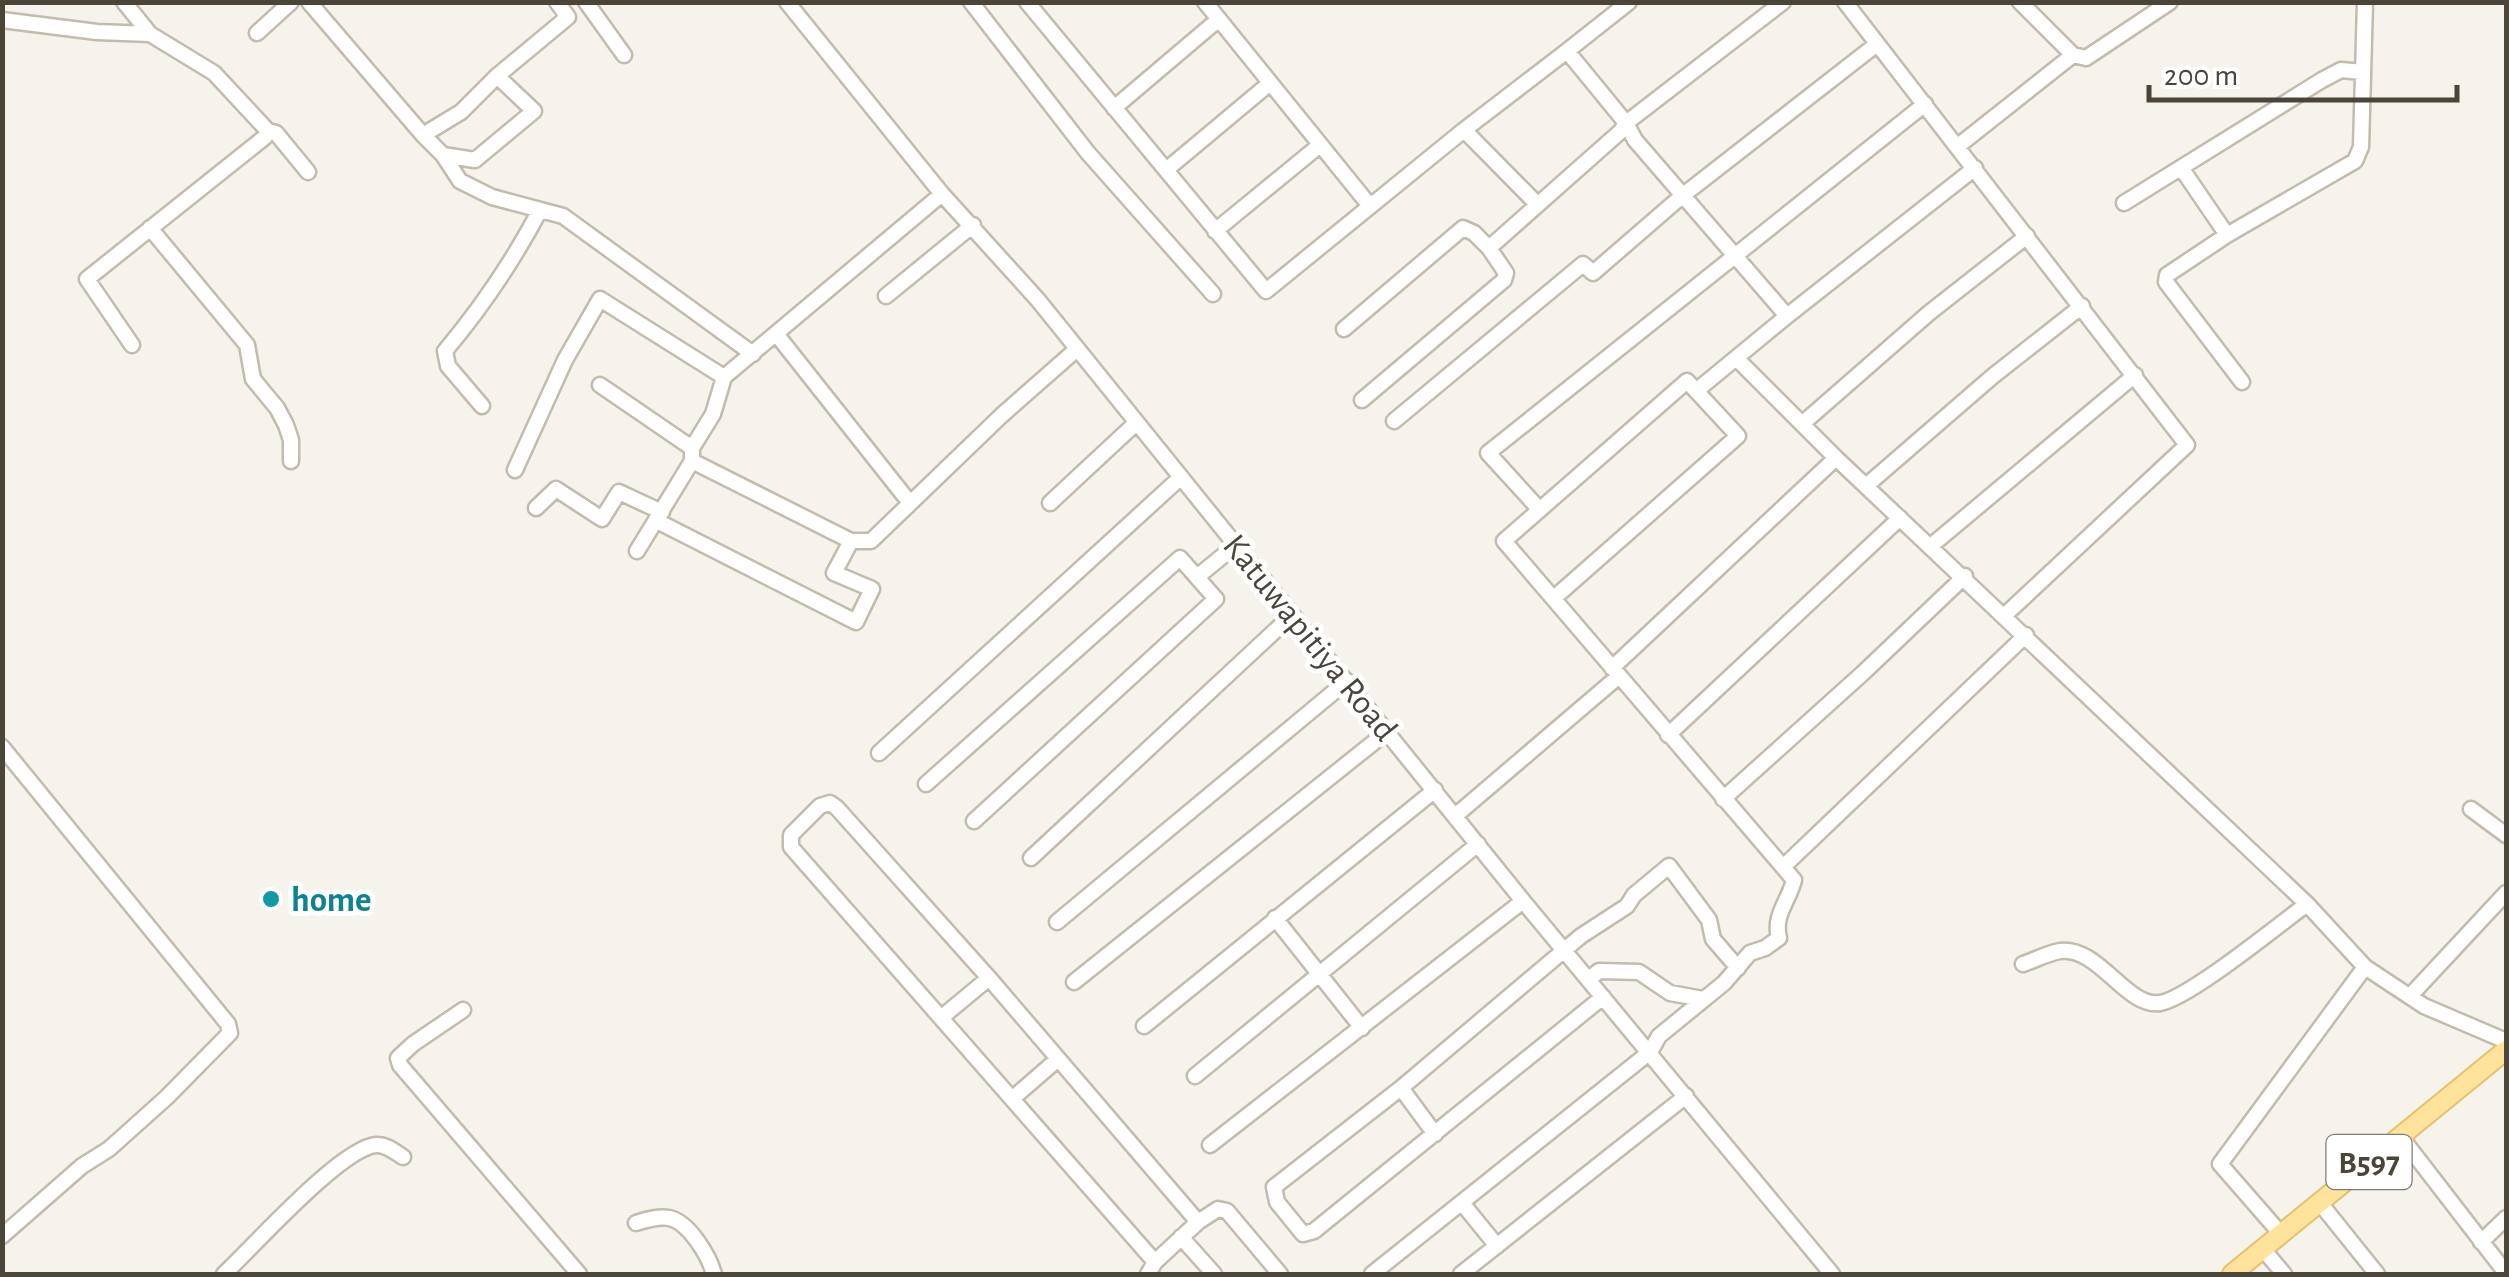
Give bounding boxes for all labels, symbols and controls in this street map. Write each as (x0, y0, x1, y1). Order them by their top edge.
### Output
scale bar (2149, 40, 2456, 102)
text: 200 m (2164, 61, 2238, 91)
street label: Katuwapitiya Road (1216, 528, 1404, 748)
place label: home (291, 883, 372, 918)
marker: home (260, 888, 282, 910)
road number: B597 (2326, 1135, 2412, 1189)

